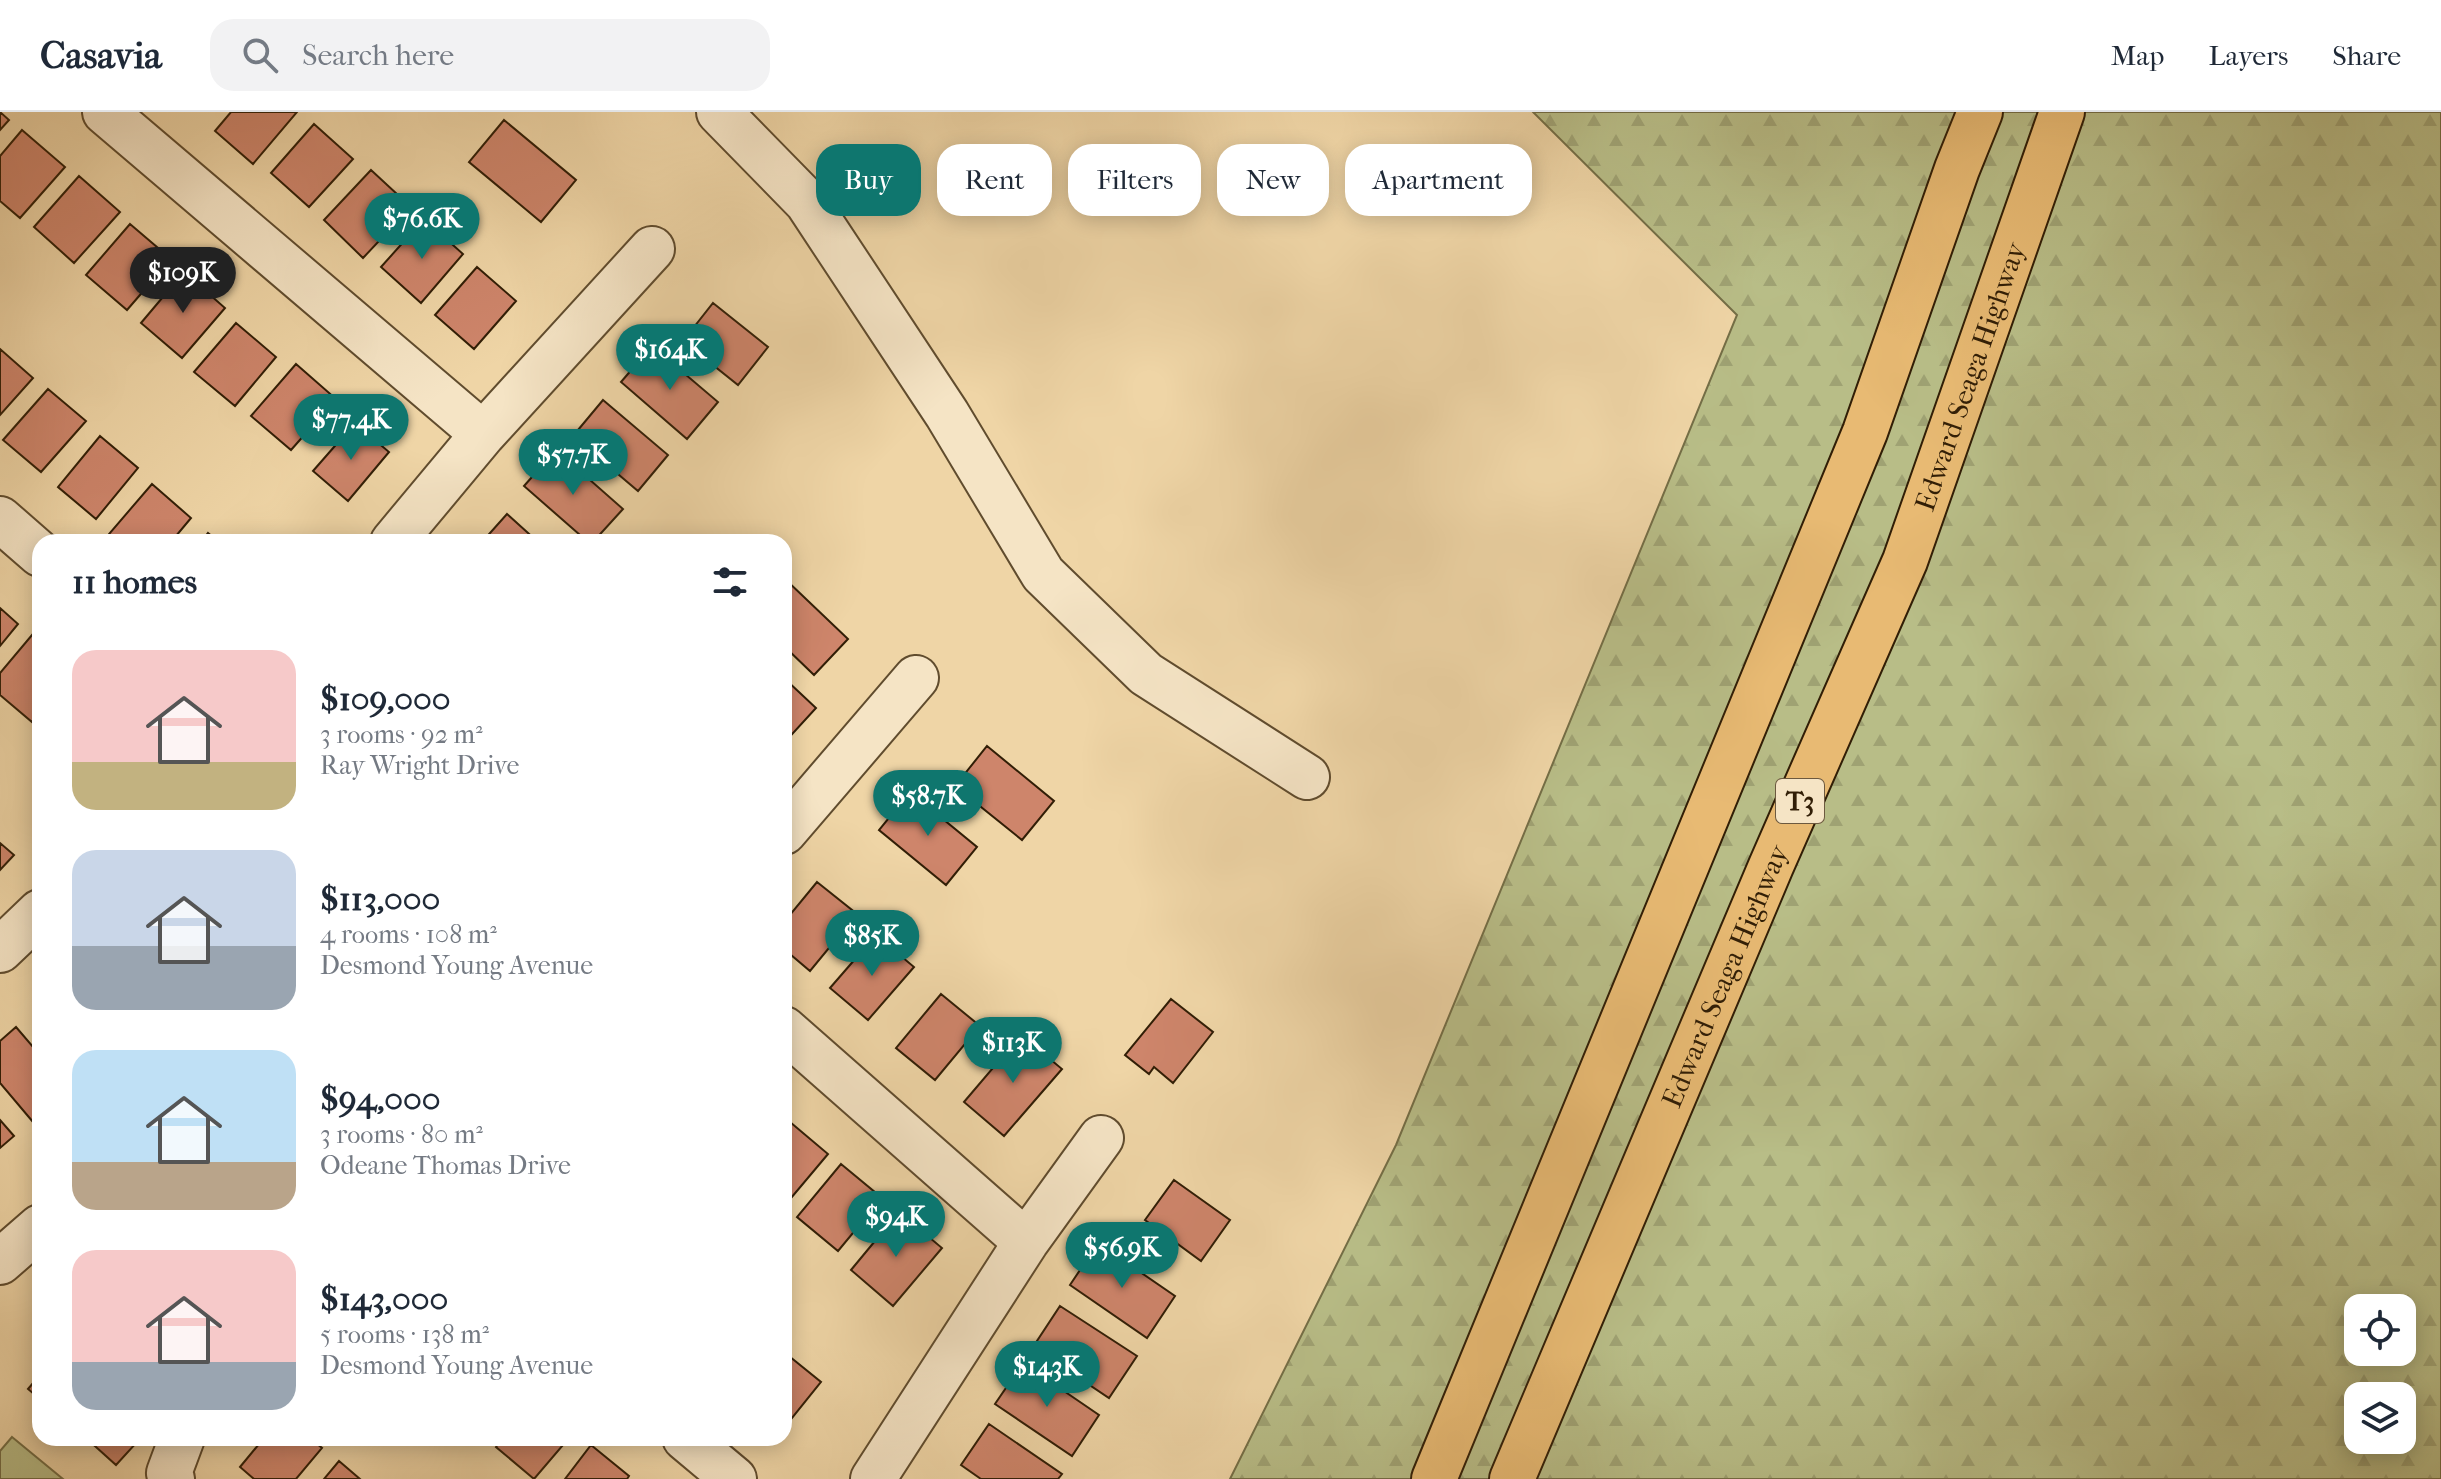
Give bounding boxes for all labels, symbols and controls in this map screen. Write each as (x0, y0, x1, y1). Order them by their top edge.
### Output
search box (210, 19, 770, 91)
text: Casavia (40, 33, 162, 78)
icon: search (238, 33, 282, 77)
text: Search here (302, 38, 454, 73)
text: Map (2111, 39, 2164, 72)
text: Layers (2208, 39, 2288, 72)
text: Share (2332, 39, 2401, 72)
chip: Buy (816, 144, 921, 216)
chip: Rent (937, 144, 1052, 216)
chip: Filters (1068, 144, 1201, 216)
chip: New (1217, 144, 1329, 216)
chip: Apartment (1345, 144, 1532, 216)
pin: $76.6K (357, 193, 487, 261)
text: $76.6K (383, 203, 461, 234)
street label: Edward Seaga Highway (1907, 237, 2032, 515)
pin: $109K (127, 247, 239, 315)
text: $109K (148, 257, 218, 288)
pin: $164K (614, 324, 726, 392)
text: $164K (634, 334, 706, 365)
pin: $77.4K (286, 394, 416, 462)
text: $77.4K (312, 404, 390, 435)
pin: $57.7K (508, 429, 638, 497)
text: $57.7K (537, 439, 609, 470)
icon: filters (708, 560, 752, 604)
text: 11 homes (72, 562, 197, 602)
text: $109,000 (320, 679, 451, 719)
icon: home (136, 682, 232, 778)
text: 3 rooms · 92 m² (320, 719, 483, 750)
text: Ray Wright Drive (320, 750, 519, 781)
pin: $58.7K (863, 770, 993, 838)
road number: T3 (1776, 779, 1824, 823)
text: $58.7K (891, 780, 965, 811)
street label: Edward Seaga Highway (1654, 839, 1795, 1112)
text: $113,000 (320, 879, 440, 919)
icon: home (136, 882, 232, 978)
pin: $85K (825, 910, 919, 978)
text: 4 rooms · 108 m² (320, 919, 497, 950)
text: $85K (843, 920, 901, 951)
text: Desmond Young Avenue (320, 950, 593, 981)
pin: $113K (957, 1017, 1069, 1085)
text: $113K (982, 1027, 1044, 1058)
text: $94,000 (320, 1079, 441, 1119)
icon: home (136, 1082, 232, 1178)
text: 3 rooms · 80 m² (320, 1119, 483, 1150)
text: Odeane Thomas Drive (320, 1150, 571, 1181)
pin: $94K (849, 1191, 943, 1259)
text: $94K (865, 1201, 927, 1232)
pin: $56.9K (1057, 1222, 1187, 1290)
text: $56.9K (1084, 1232, 1160, 1263)
text: $143,000 (320, 1279, 448, 1319)
icon: home (136, 1282, 232, 1378)
map controls (2344, 1294, 2416, 1454)
button: locate (2344, 1294, 2416, 1366)
text: 5 rooms · 138 m² (320, 1319, 489, 1350)
pin: $143K (991, 1341, 1103, 1409)
text: Desmond Young Avenue (320, 1350, 593, 1381)
text: $143K (1013, 1351, 1081, 1382)
button: layers (2344, 1382, 2416, 1454)

